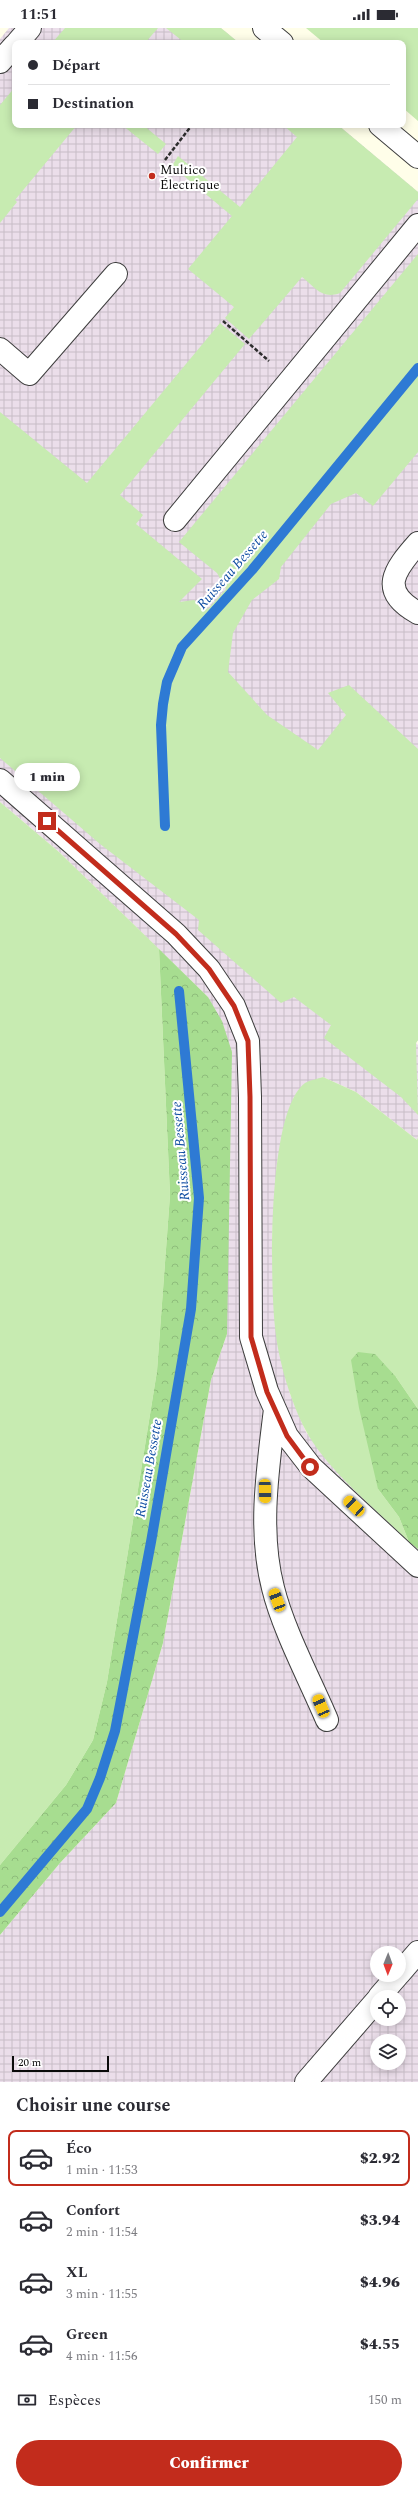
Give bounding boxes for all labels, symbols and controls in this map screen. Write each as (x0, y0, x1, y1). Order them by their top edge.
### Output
text: 11:51 (20, 3, 58, 26)
text: Départ (52, 54, 100, 77)
text: Destination (52, 92, 134, 115)
place label: Multico Électrique (160, 160, 220, 195)
marker: Multico Électrique (147, 171, 157, 181)
water label: Ruisseau Bessette (192, 525, 273, 614)
callout: 1 min (14, 763, 80, 791)
text: 1 min (29, 767, 65, 787)
route end (38, 812, 56, 830)
water label: Ruisseau Bessette (166, 1100, 195, 1201)
water label: Ruisseau Bessette (130, 1417, 167, 1519)
route start (301, 1458, 319, 1476)
car (259, 1479, 271, 1503)
car (341, 1493, 367, 1519)
car (267, 1587, 287, 1613)
car (311, 1693, 331, 1719)
north arrow (370, 1946, 406, 1982)
map controls (370, 1946, 406, 2070)
button: locate (370, 1990, 406, 2026)
button: layers (370, 2034, 406, 2070)
scale bar (12, 2054, 109, 2073)
text: 20 m (18, 2054, 41, 2071)
text: Choisir une course (16, 2092, 170, 2119)
text: Éco (66, 2137, 92, 2160)
icon: car (18, 2140, 54, 2176)
text: $2.92 (360, 2147, 400, 2170)
text: 1 min · 11:53 (66, 2160, 138, 2180)
text: Confort (66, 2199, 120, 2222)
icon: car (18, 2202, 54, 2238)
text: $3.94 (360, 2209, 400, 2232)
text: 2 min · 11:54 (66, 2222, 138, 2242)
text: XL (66, 2261, 87, 2284)
icon: car (18, 2264, 54, 2300)
text: $4.96 (360, 2271, 400, 2294)
text: 3 min · 11:55 (66, 2284, 138, 2304)
text: Green (66, 2323, 108, 2346)
icon: car (18, 2326, 54, 2362)
text: $4.55 (360, 2333, 400, 2356)
text: 4 min · 11:56 (66, 2346, 138, 2366)
icon: cash (16, 2389, 38, 2411)
text: Espèces (48, 2389, 101, 2412)
text: 150 m (368, 2390, 402, 2410)
button: Confirmer (16, 2440, 402, 2486)

